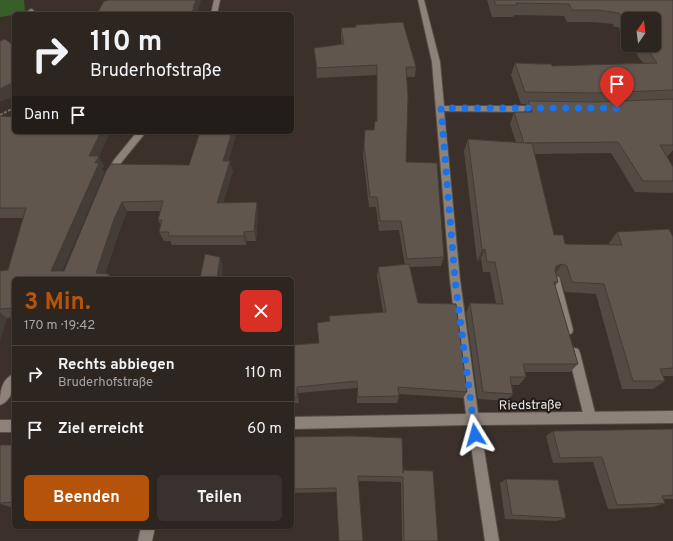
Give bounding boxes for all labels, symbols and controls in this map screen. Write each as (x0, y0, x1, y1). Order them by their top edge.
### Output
north arrow (621, 12, 661, 52)
map controls (621, 12, 661, 52)
text: 110 m (90, 25, 162, 61)
icon: right (24, 28, 76, 80)
text: Bruderhofstraße (90, 60, 222, 83)
pin (600, 67, 634, 108)
icon: arrive (606, 73, 628, 95)
icon: arrive (67, 104, 89, 126)
text: Dann (24, 106, 59, 125)
text: 3 Min. (24, 288, 91, 318)
button: close (240, 290, 282, 332)
text: 170 m · 19:42 (24, 318, 95, 334)
text: Rechts abbiegen (58, 356, 175, 375)
icon: right (24, 363, 46, 385)
text: 110 m (245, 364, 282, 383)
text: Bruderhofstraße (58, 375, 153, 391)
street label: Riedstraße (499, 397, 561, 415)
position arrow (454, 414, 496, 456)
icon: arrive (24, 419, 46, 441)
text: Ziel erreicht (58, 420, 144, 439)
text: 60 m (247, 420, 282, 439)
button: Beenden (24, 475, 149, 521)
button: Teilen (157, 475, 282, 521)

